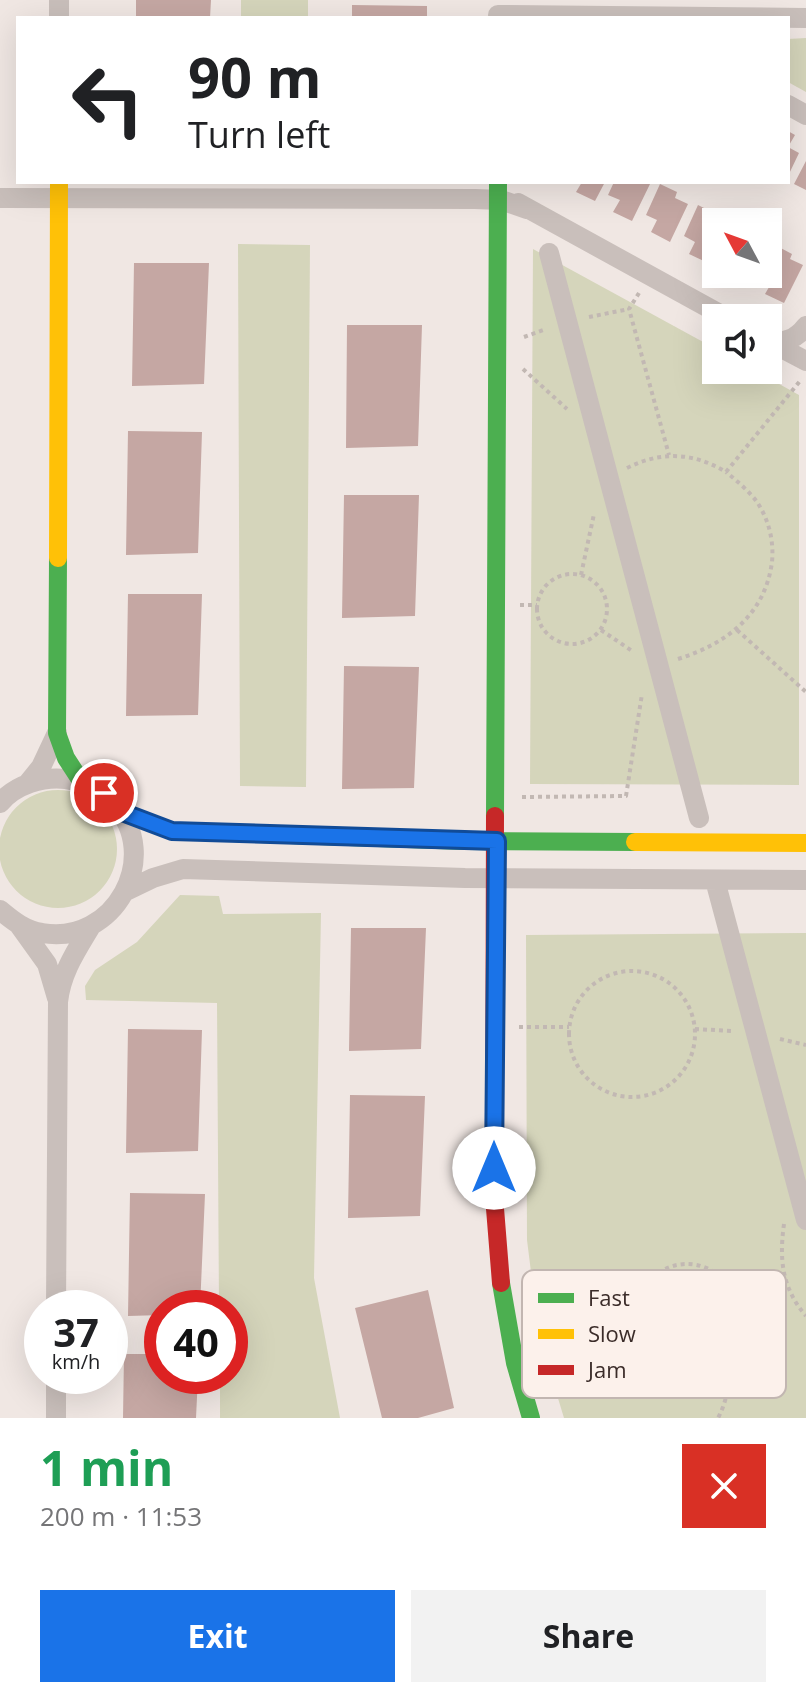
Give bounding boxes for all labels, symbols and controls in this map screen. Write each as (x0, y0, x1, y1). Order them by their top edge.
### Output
text: 90 m (188, 38, 322, 114)
icon: left (56, 48, 160, 152)
text: Turn left (188, 110, 330, 159)
north arrow (702, 208, 782, 288)
map controls (702, 208, 782, 384)
button: sound (702, 304, 782, 384)
pin (70, 759, 138, 827)
icon: arrive (82, 771, 126, 815)
position arrow (452, 1126, 536, 1210)
legend (522, 1270, 786, 1398)
text: Fast (588, 1282, 630, 1312)
speed limit sign: 40 (144, 1290, 248, 1394)
text: 37 (53, 1304, 99, 1359)
text: Slow (588, 1318, 636, 1348)
text: km/h (52, 1348, 100, 1375)
text: Jam (586, 1354, 627, 1384)
text: 1 min (40, 1435, 173, 1500)
button: close (682, 1444, 766, 1528)
text: 200 m · 11:53 (40, 1498, 202, 1534)
button: Exit (40, 1590, 395, 1682)
button: Share (411, 1590, 766, 1682)

